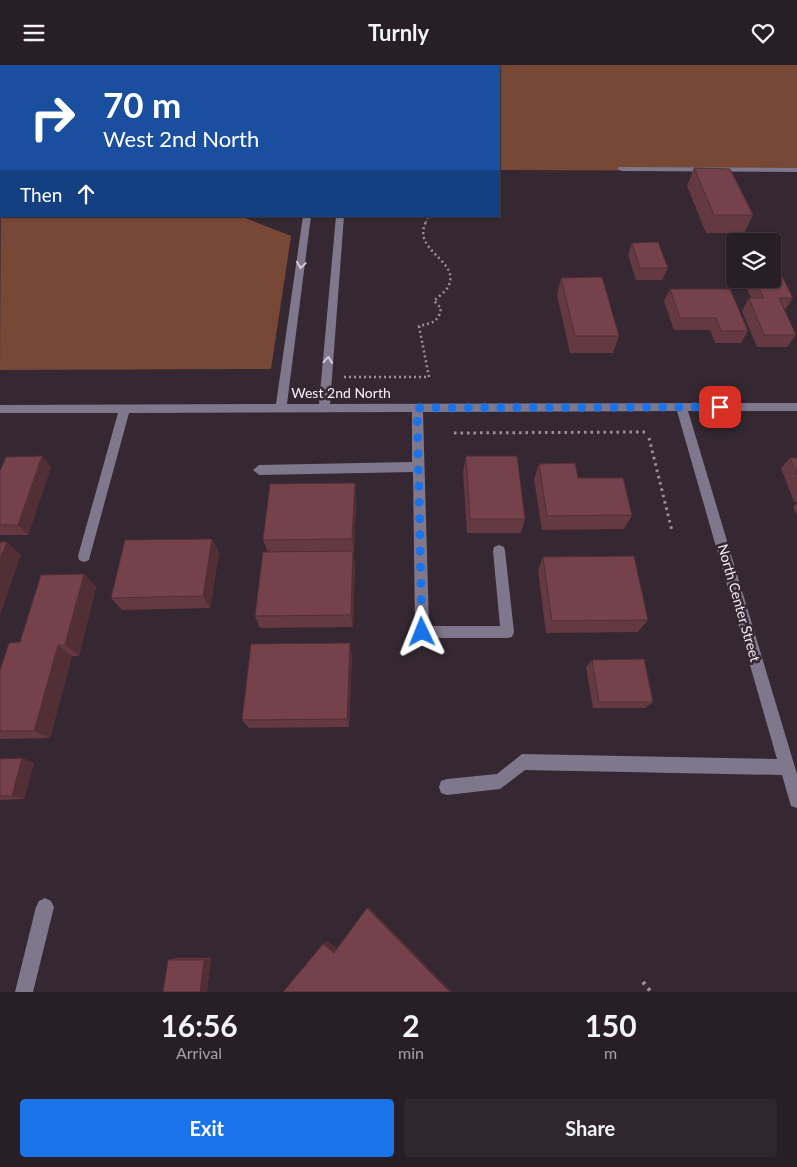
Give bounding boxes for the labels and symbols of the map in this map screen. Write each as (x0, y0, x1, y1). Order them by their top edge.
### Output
one-way arrow (296, 261, 307, 269)
one-way arrow (323, 356, 334, 364)
street label: West 2nd North (291, 384, 391, 401)
pin (699, 386, 741, 428)
street label: North Center Street (715, 542, 764, 664)
position arrow (395, 605, 447, 657)

